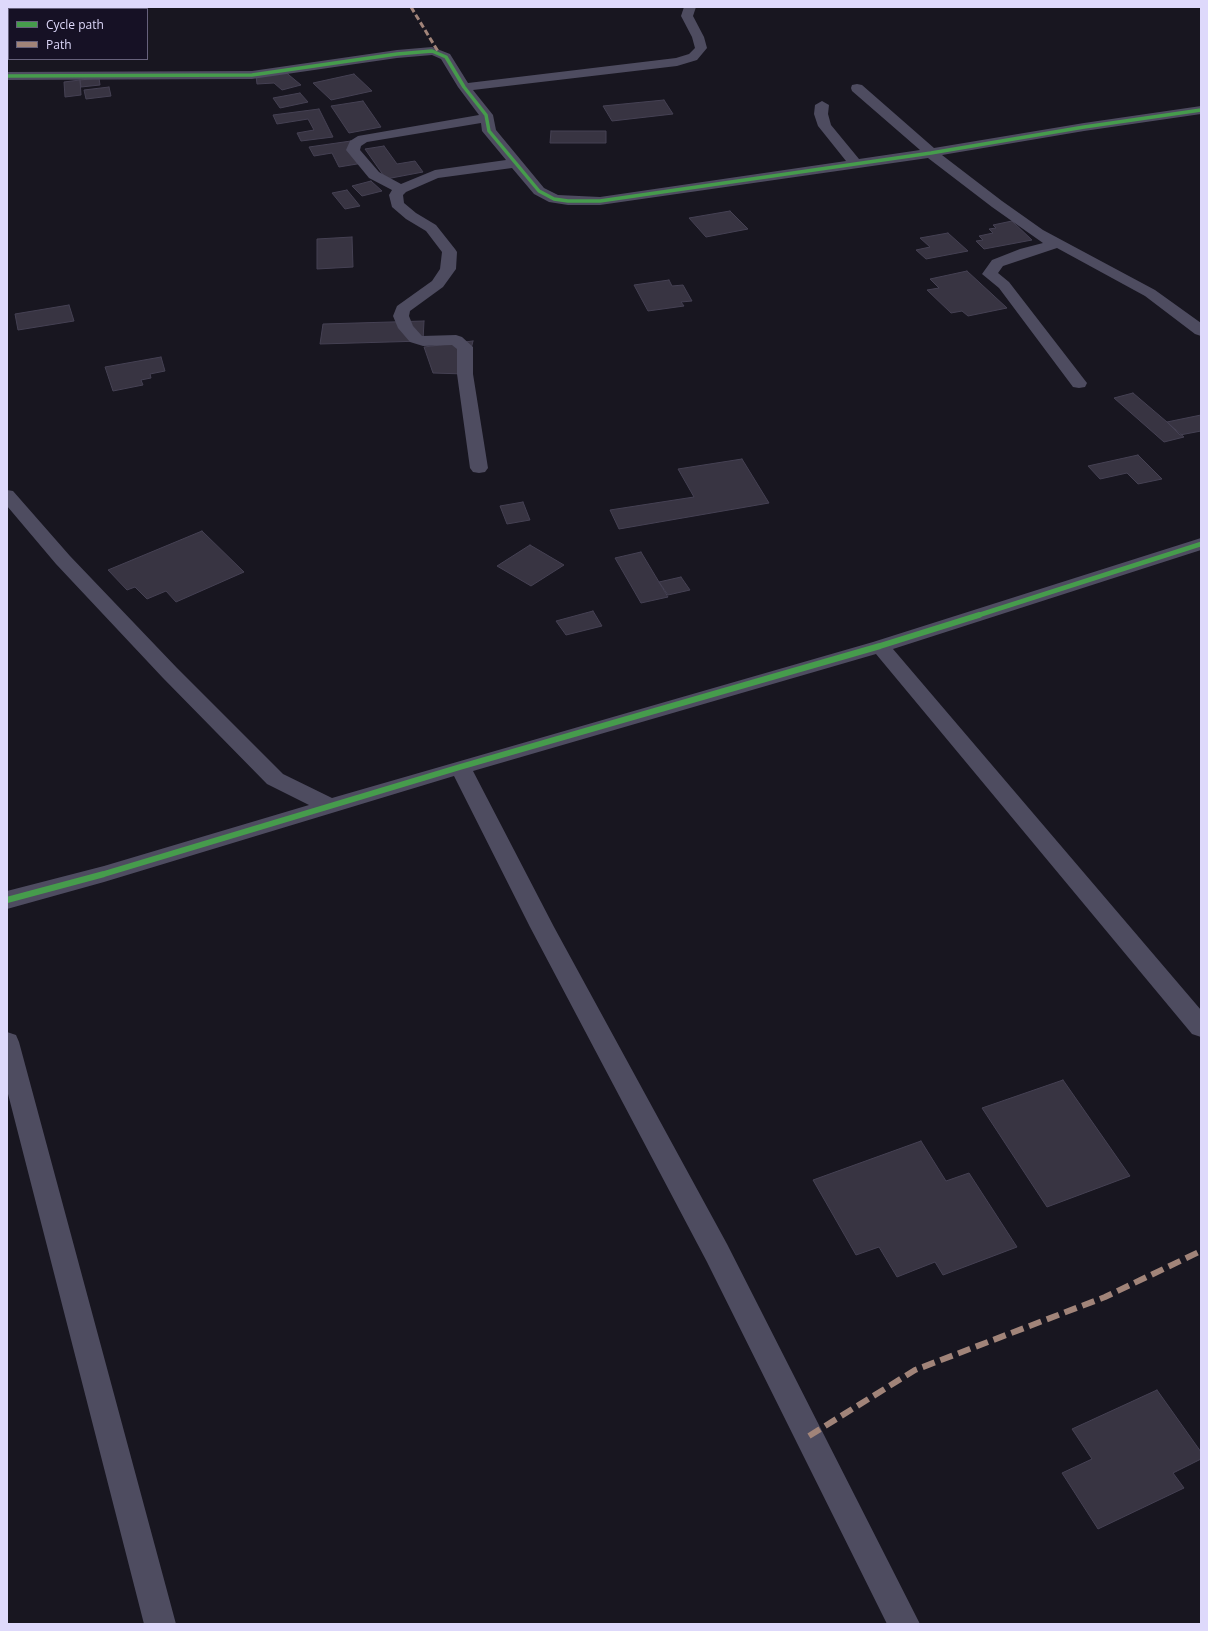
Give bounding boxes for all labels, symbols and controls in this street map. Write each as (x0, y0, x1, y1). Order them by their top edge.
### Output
legend (8, 8, 148, 60)
text: Cycle path (46, 16, 104, 33)
text: Path (46, 36, 72, 53)

